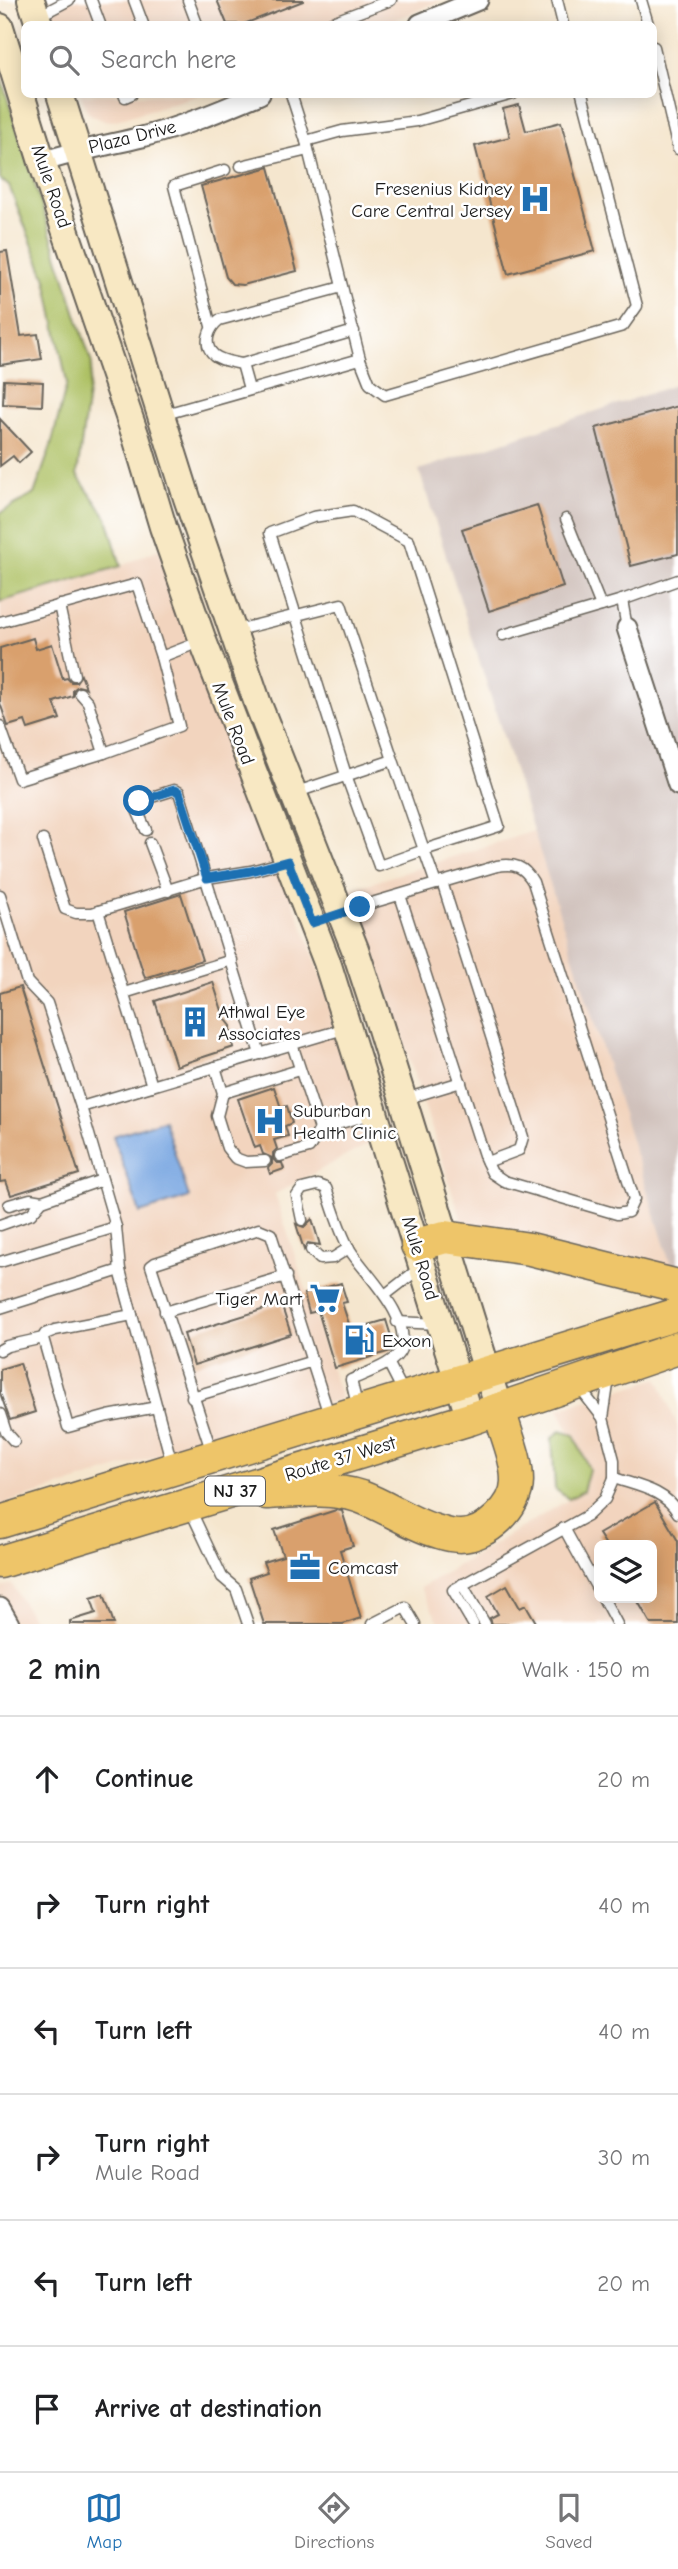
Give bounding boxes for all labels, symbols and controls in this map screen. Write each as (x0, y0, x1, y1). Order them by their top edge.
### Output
search box (21, 21, 657, 98)
icon: search (45, 41, 83, 79)
text: Search here (101, 45, 236, 75)
street label: Plaza Drive (86, 115, 178, 158)
street label: Mule Road (27, 142, 76, 231)
place label: Fresenius Kidney Care Central Jersey (351, 178, 512, 222)
hospital icon: Fresenius Kidney Care Central Jersey (518, 182, 552, 216)
street label: Mule Road (207, 679, 259, 768)
route start (123, 785, 154, 816)
route end (344, 891, 375, 922)
place label: Athwal Eye Associates (218, 1001, 305, 1045)
building icon: Athwal Eye Associates (178, 1005, 212, 1039)
place label: Suburban Health Clinic (293, 1100, 396, 1144)
hospital icon: Suburban Health Clinic (253, 1104, 287, 1138)
street label: Mule Road (397, 1214, 443, 1303)
supermarket icon: Tiger Mart (308, 1281, 342, 1315)
place label: Tiger Mart (216, 1288, 303, 1310)
fuel station icon: Exxon (342, 1323, 376, 1357)
place label: Exxon (382, 1330, 432, 1352)
street label: Route 37 West (282, 1432, 399, 1486)
road number: NJ 37 (205, 1476, 265, 1506)
map controls (594, 1540, 657, 1603)
button: layers (594, 1540, 657, 1603)
office icon: Comcast (288, 1550, 322, 1584)
place label: Comcast (328, 1557, 398, 1579)
text: 2 min (28, 1652, 101, 1687)
text: Walk · 150 m (522, 1656, 650, 1683)
icon: ahead (28, 1760, 66, 1798)
text: Continue (95, 1764, 193, 1794)
text: 20 m (597, 1766, 650, 1793)
icon: right (28, 1886, 66, 1924)
text: Turn right (95, 1890, 209, 1920)
text: 40 m (598, 1892, 650, 1919)
icon: left (28, 2012, 66, 2050)
text: Turn left (95, 2016, 192, 2046)
text: 40 m (598, 2018, 650, 2045)
text: Turn right (95, 2129, 209, 2159)
icon: right (28, 2138, 66, 2176)
text: 30 m (598, 2144, 650, 2171)
text: Mule Road (95, 2159, 200, 2186)
icon: left (28, 2264, 66, 2302)
text: Turn left (95, 2268, 192, 2298)
text: 20 m (597, 2270, 650, 2297)
icon: arrive (28, 2390, 66, 2428)
text: Arrive at destination (95, 2394, 322, 2424)
tab: Map (85, 2489, 123, 2553)
tab: Directions (294, 2489, 374, 2553)
tab: Saved (545, 2489, 593, 2553)

